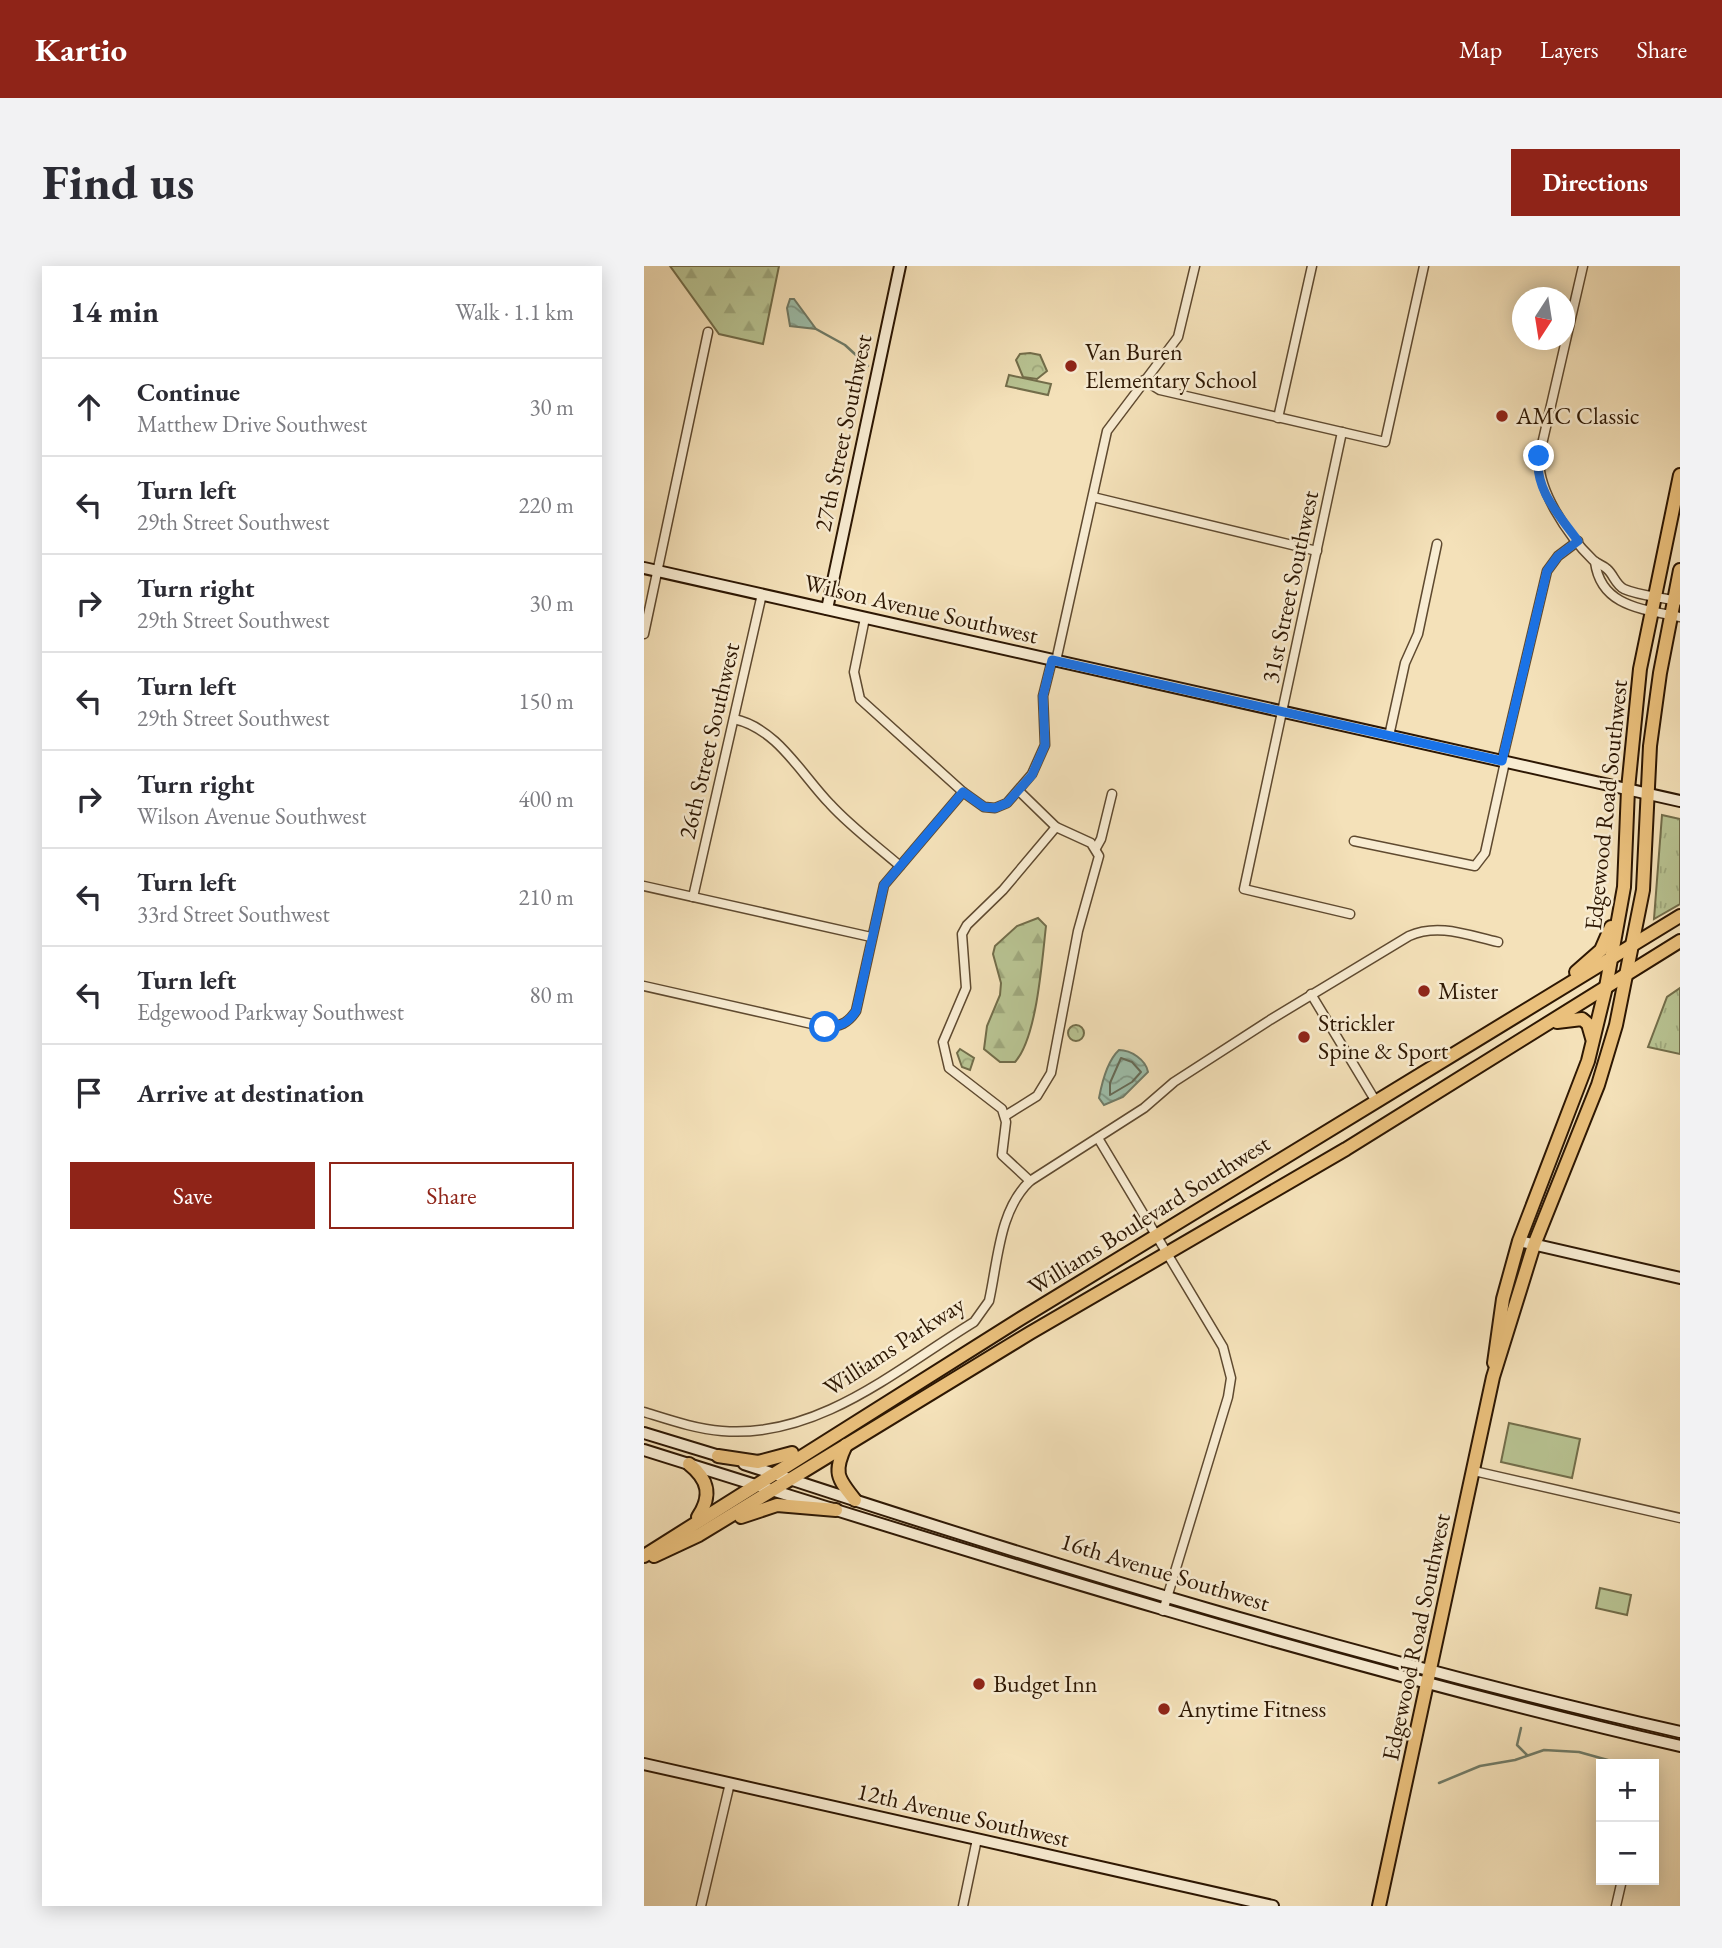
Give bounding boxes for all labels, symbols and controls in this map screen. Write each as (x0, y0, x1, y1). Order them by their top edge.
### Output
text: Kartio (35, 28, 127, 71)
text: Map (1459, 34, 1502, 65)
text: Layers (1540, 34, 1599, 65)
text: Share (1637, 34, 1687, 65)
button: Directions (1511, 149, 1680, 216)
text: Find us (42, 150, 194, 214)
north arrow (1512, 287, 1575, 350)
text: 14 min (70, 292, 159, 331)
text: Walk · 1.1 km (455, 297, 574, 327)
street label: 27th Street Southwest (806, 331, 879, 534)
place label: Van Buren Elementary School (1085, 336, 1257, 395)
marker: Van Buren Elementary School (1063, 358, 1079, 374)
text: Continue (137, 375, 240, 409)
icon: ahead (70, 388, 108, 426)
text: 30 m (529, 392, 574, 422)
place label: AMC Classic (1515, 400, 1640, 431)
marker: AMC Classic (1494, 408, 1510, 424)
text: Matthew Drive Southwest (137, 409, 367, 439)
route end (1523, 440, 1554, 471)
text: Turn left (137, 473, 236, 507)
icon: left (70, 486, 108, 524)
street label: 31st Street Southwest (1254, 487, 1325, 686)
text: 220 m (518, 490, 574, 520)
text: 29th Street Southwest (137, 507, 329, 537)
street label: Wilson Avenue Southwest (801, 566, 1042, 651)
text: Turn right (137, 571, 255, 605)
icon: right (70, 584, 108, 622)
text: 30 m (529, 588, 574, 618)
text: 29th Street Southwest (137, 605, 329, 635)
street label: 26th Street Southwest (671, 639, 746, 842)
text: Turn left (137, 669, 236, 703)
street label: Edgewood Road Southwest (1577, 678, 1634, 932)
icon: left (70, 682, 108, 720)
text: 150 m (518, 686, 574, 716)
text: 29th Street Southwest (137, 703, 329, 733)
text: Turn right (137, 767, 255, 801)
icon: right (70, 780, 108, 818)
text: 400 m (518, 784, 574, 814)
text: Wilson Avenue Southwest (137, 801, 366, 831)
text: Turn left (137, 865, 236, 899)
icon: left (70, 878, 108, 916)
text: 210 m (518, 882, 574, 912)
text: 33rd Street Southwest (137, 899, 330, 929)
text: Turn left (137, 963, 236, 997)
place label: Mister (1438, 975, 1498, 1006)
icon: left (70, 976, 108, 1014)
text: 80 m (529, 980, 574, 1010)
marker: Mister (1416, 983, 1432, 999)
text: Edgewood Parkway Southwest (137, 997, 404, 1027)
place label: Strickler Spine & Sport (1318, 1007, 1449, 1066)
route start (809, 1011, 840, 1042)
marker: Strickler Spine & Sport (1296, 1029, 1312, 1045)
icon: arrive (70, 1074, 108, 1112)
text: Arrive at destination (137, 1076, 364, 1110)
street label: Williams Boulevard Southwest (1022, 1127, 1276, 1302)
button: Save (70, 1162, 315, 1229)
button: Share (329, 1162, 574, 1229)
street label: Williams Parkway (817, 1288, 971, 1403)
street label: Edgewood Road Southwest (1374, 1510, 1457, 1763)
street label: 16th Avenue Southwest (1057, 1525, 1274, 1618)
place label: Budget Inn (993, 1668, 1098, 1699)
marker: Budget Inn (971, 1676, 987, 1692)
place label: Anytime Fitness (1177, 1693, 1326, 1724)
marker: Anytime Fitness (1156, 1701, 1172, 1717)
map controls (1596, 1759, 1659, 1885)
button: + (1596, 1759, 1659, 1822)
street label: 12th Avenue Southwest (854, 1775, 1073, 1854)
button: − (1596, 1822, 1659, 1885)

